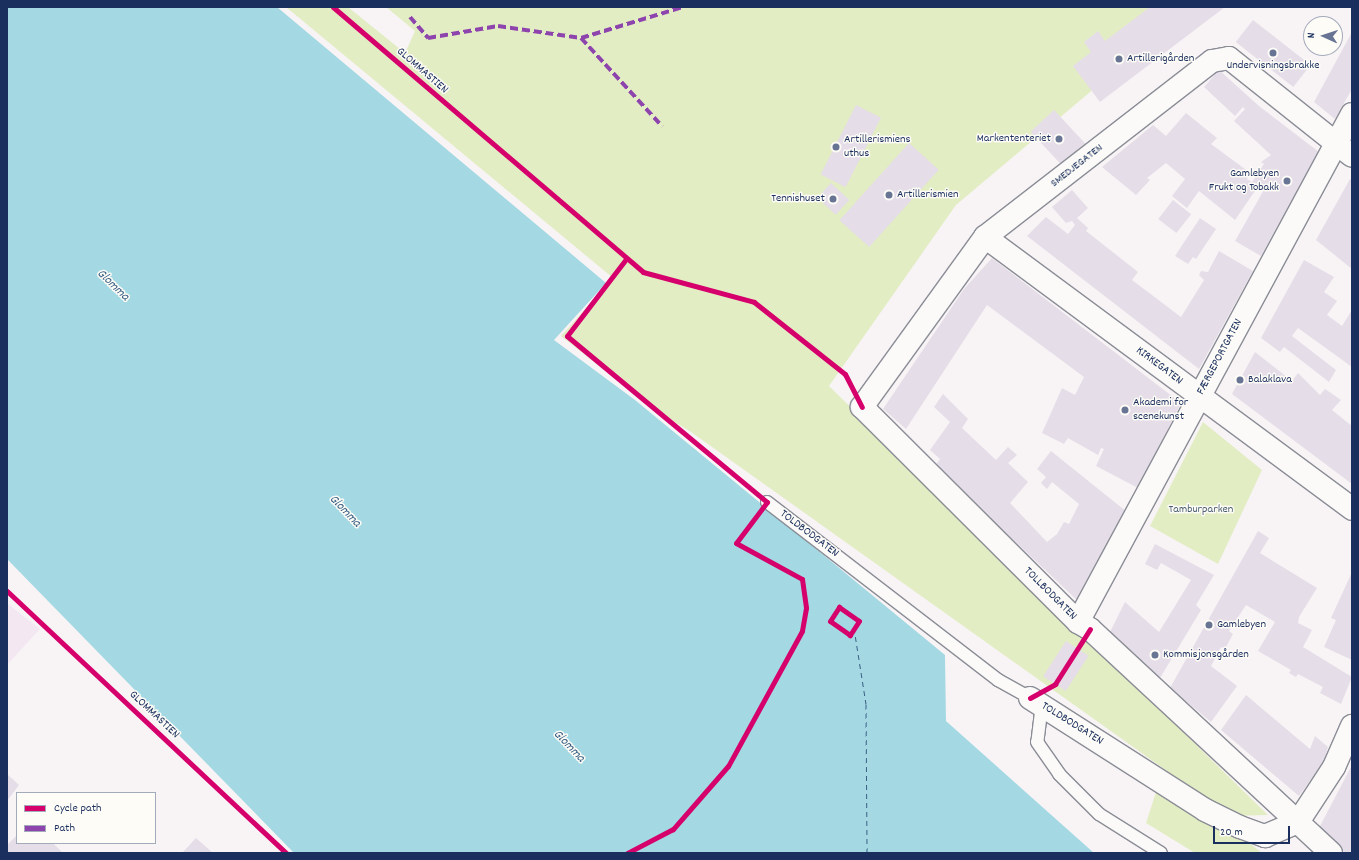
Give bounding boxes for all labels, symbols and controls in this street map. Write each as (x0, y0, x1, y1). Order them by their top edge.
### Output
north arrow (1303, 16, 1343, 56)
text: N (1304, 32, 1320, 39)
street label: GLOMMASTIEN (393, 45, 451, 97)
marker: Undervisningsbrakke (1268, 48, 1278, 58)
place label: Artillerigården (1127, 52, 1194, 66)
marker: Artillerigården (1114, 54, 1124, 64)
place label: Undervisningsbrakke (1227, 59, 1319, 73)
place label: Markententeriet (977, 132, 1051, 146)
place label: Artillerismiens uthus (844, 133, 911, 161)
marker: Markententeriet (1054, 134, 1064, 144)
street label: SMEDJEGATEN (1048, 141, 1106, 191)
marker: Artillerismiens uthus (831, 142, 841, 152)
place label: Gamlebyen Frukt og Tobakk (1209, 167, 1279, 195)
marker: Gamlebyen Frukt og Tobakk (1282, 176, 1292, 186)
place label: Artillerismien (897, 188, 959, 202)
marker: Artillerismien (884, 190, 894, 200)
place label: Tennishuset (771, 192, 825, 206)
marker: Tennishuset (828, 194, 838, 204)
water label: Glomma (92, 267, 132, 305)
street label: FÆRGEPORTGATEN (1194, 317, 1246, 397)
street label: KIRKEGATEN (1133, 344, 1185, 388)
place label: Balaklava (1248, 373, 1292, 387)
marker: Balaklava (1235, 375, 1245, 385)
place label: Akademi for scenekunst (1133, 396, 1188, 424)
marker: Akademi for scenekunst (1120, 405, 1130, 415)
water label: Glomma (325, 492, 363, 532)
park label: Tamburparken (1169, 503, 1233, 517)
street label: TOLDBODGATEN (777, 507, 841, 561)
street label: TOLLBODGATEN (1020, 564, 1080, 624)
place label: Gamlebyen (1217, 618, 1266, 632)
marker: Gamlebyen (1204, 620, 1214, 630)
place label: Kommisjonsgården (1163, 648, 1249, 662)
marker: Kommisjonsgården (1150, 650, 1160, 660)
street label: GLOMMASTIEN (126, 688, 182, 742)
street label: TOLDBODGATEN (1038, 699, 1106, 749)
water label: Glomma (549, 727, 587, 767)
legend (16, 792, 156, 844)
text: Cycle path (54, 800, 102, 817)
scale bar (1215, 818, 1292, 844)
text: Path (54, 820, 75, 837)
text: 20 m (1220, 824, 1243, 841)

